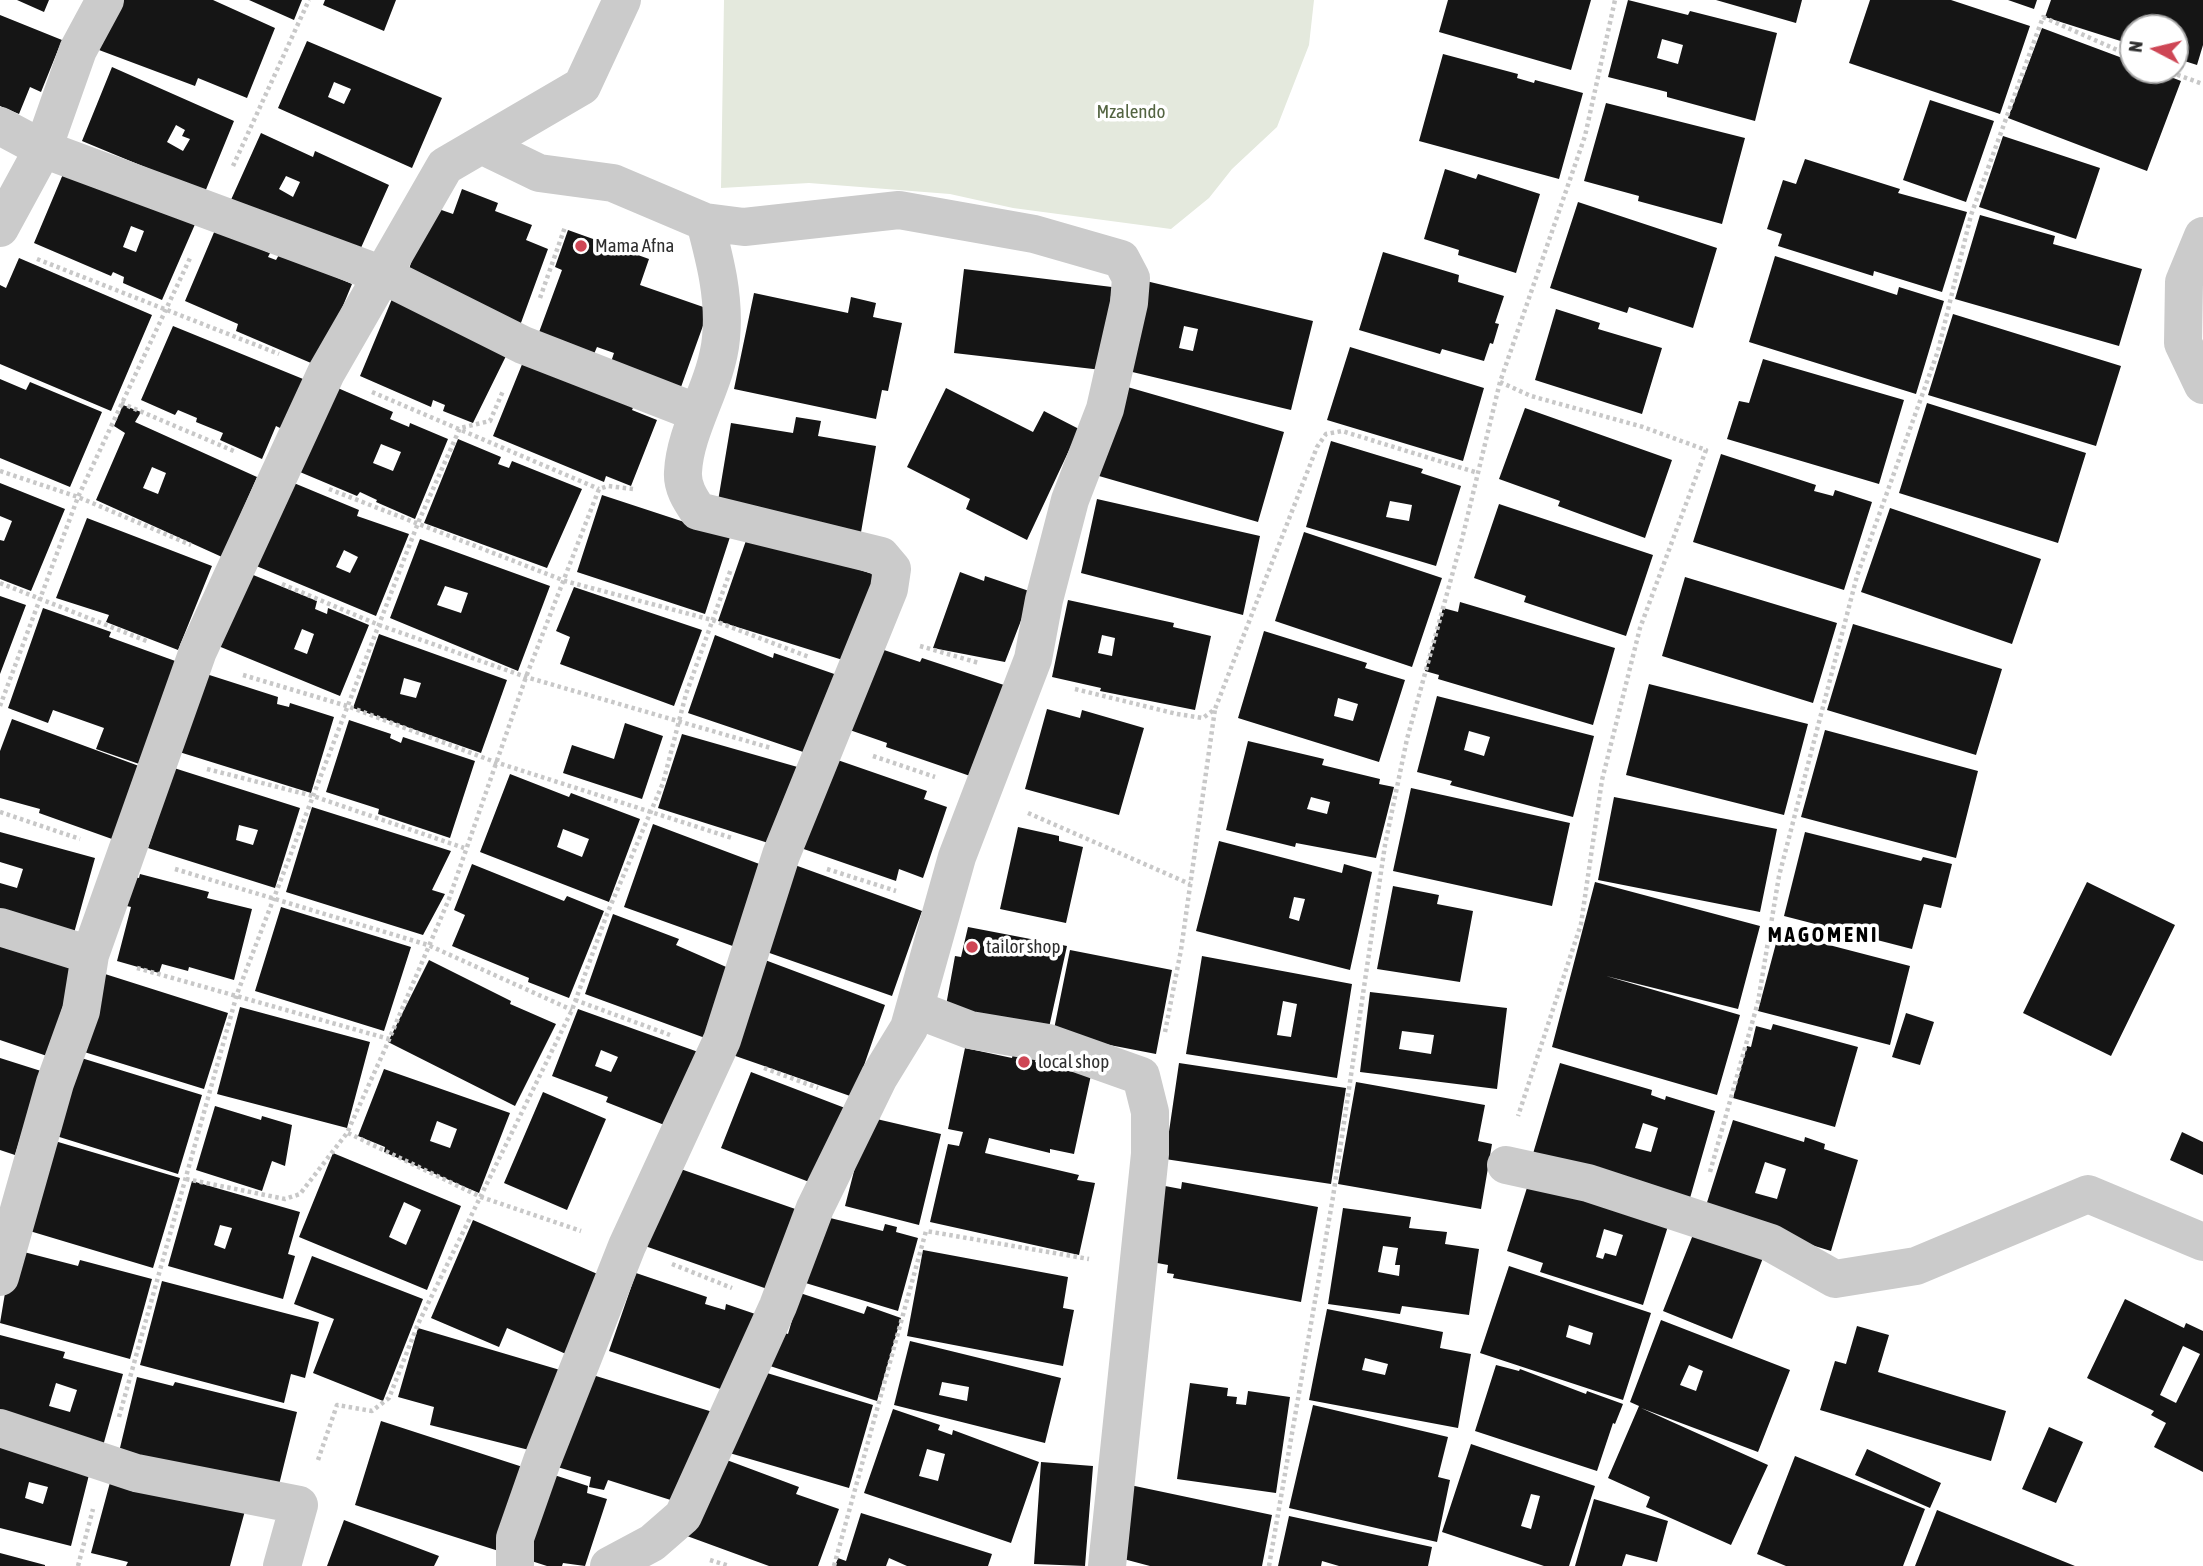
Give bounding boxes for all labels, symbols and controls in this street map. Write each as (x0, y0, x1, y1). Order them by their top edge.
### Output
north arrow (2119, 14, 2189, 84)
text: N (2124, 40, 2147, 54)
park label: Mzalendo (1096, 101, 1166, 123)
place label: Mama Afna (595, 235, 674, 257)
marker: Mama Afna (573, 238, 589, 254)
district label: M A G O M E N I (1768, 922, 1876, 948)
place label: tailor shop (986, 936, 1061, 958)
marker: tailor shop (964, 939, 980, 955)
place label: local shop (1038, 1051, 1109, 1073)
marker: local shop (1016, 1054, 1032, 1070)

